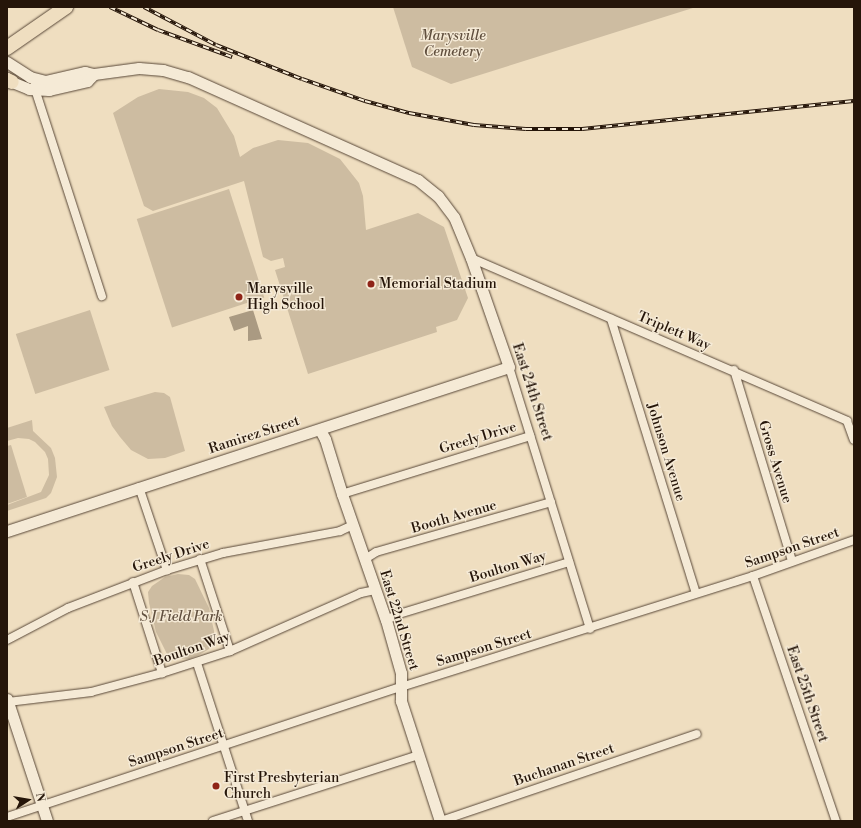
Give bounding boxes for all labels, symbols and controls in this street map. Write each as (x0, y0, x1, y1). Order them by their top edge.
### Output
park label: Marysville Cemetery (420, 28, 486, 60)
place label: Memorial Stadium (379, 276, 497, 292)
marker: Memorial Stadium (366, 279, 376, 289)
place label: Marysville High School (247, 281, 325, 314)
marker: Marysville High School (234, 292, 244, 302)
street label: Triplett Way (635, 308, 713, 354)
street label: East 24th Street (508, 341, 556, 443)
street label: Johnson Avenue (643, 401, 689, 503)
street label: Ramirez Street (206, 412, 302, 458)
street label: Greely Drive (437, 418, 519, 458)
street label: Gross Avenue (754, 419, 796, 505)
street label: Booth Avenue (409, 497, 499, 537)
street label: Sampson Street (743, 524, 841, 572)
street label: Greely Drive (130, 536, 212, 576)
street label: Boulton Way (468, 547, 548, 587)
street label: East 22nd Street (376, 568, 422, 672)
park label: S J Field Park (140, 609, 222, 625)
street label: Sampson Street (434, 626, 534, 670)
street label: Boulton Way (152, 628, 232, 670)
street label: East 25th Street (783, 644, 831, 744)
street label: Sampson Street (126, 725, 226, 771)
street label: Buchanan Street (512, 740, 616, 790)
place label: First Presbyterian Church (224, 770, 339, 802)
north arrow (8, 780, 48, 820)
marker: First Presbyterian Church (211, 781, 221, 791)
text: N (32, 792, 47, 803)

